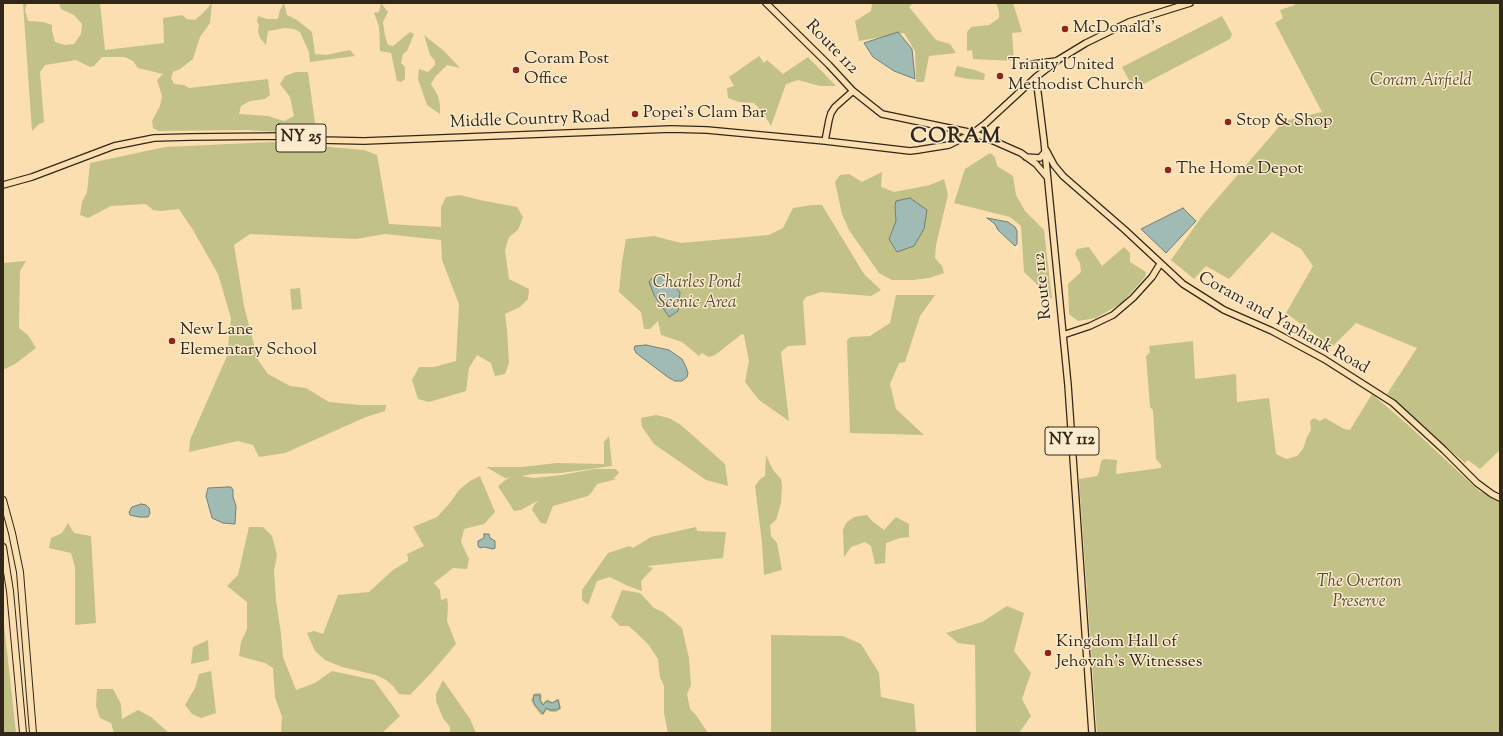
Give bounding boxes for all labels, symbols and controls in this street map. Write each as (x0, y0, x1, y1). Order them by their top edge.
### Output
street label: Route 112 (800, 17, 862, 79)
place label: McDonald's (1073, 19, 1161, 39)
marker: McDonald's (1060, 24, 1070, 34)
place label: Coram Post Office (524, 50, 609, 90)
place label: Trinity United Methodist Church (1008, 56, 1144, 96)
marker: Coram Post Office (511, 65, 521, 75)
marker: Trinity United Methodist Church (995, 71, 1005, 81)
park label: Coram Airfield (1370, 72, 1472, 92)
place label: Popei's Clam Bar (643, 104, 766, 124)
street label: Middle Country Road (450, 108, 610, 134)
marker: Popei's Clam Bar (630, 109, 640, 119)
place label: Stop & Shop (1236, 112, 1332, 132)
marker: Stop & Shop (1223, 117, 1233, 127)
road number: NY 25 (276, 124, 326, 152)
district label: CORAM (910, 125, 1002, 151)
place label: The Home Depot (1176, 160, 1303, 180)
marker: The Home Depot (1163, 165, 1173, 175)
street label: Route 112 (1030, 251, 1058, 321)
street label: Coram and Yaphank Road (1194, 268, 1372, 380)
park label: Charles Pond Scenic Area (653, 274, 741, 314)
place label: New Lane Elementary School (180, 321, 317, 361)
marker: New Lane Elementary School (167, 336, 177, 346)
road number: NY 112 (1045, 427, 1099, 455)
park label: The Overton Preserve (1316, 573, 1402, 613)
place label: Kingdom Hall of Jehovah’s Witnesses (1056, 633, 1202, 673)
marker: Kingdom Hall of Jehovah’s Witnesses (1043, 648, 1053, 658)

